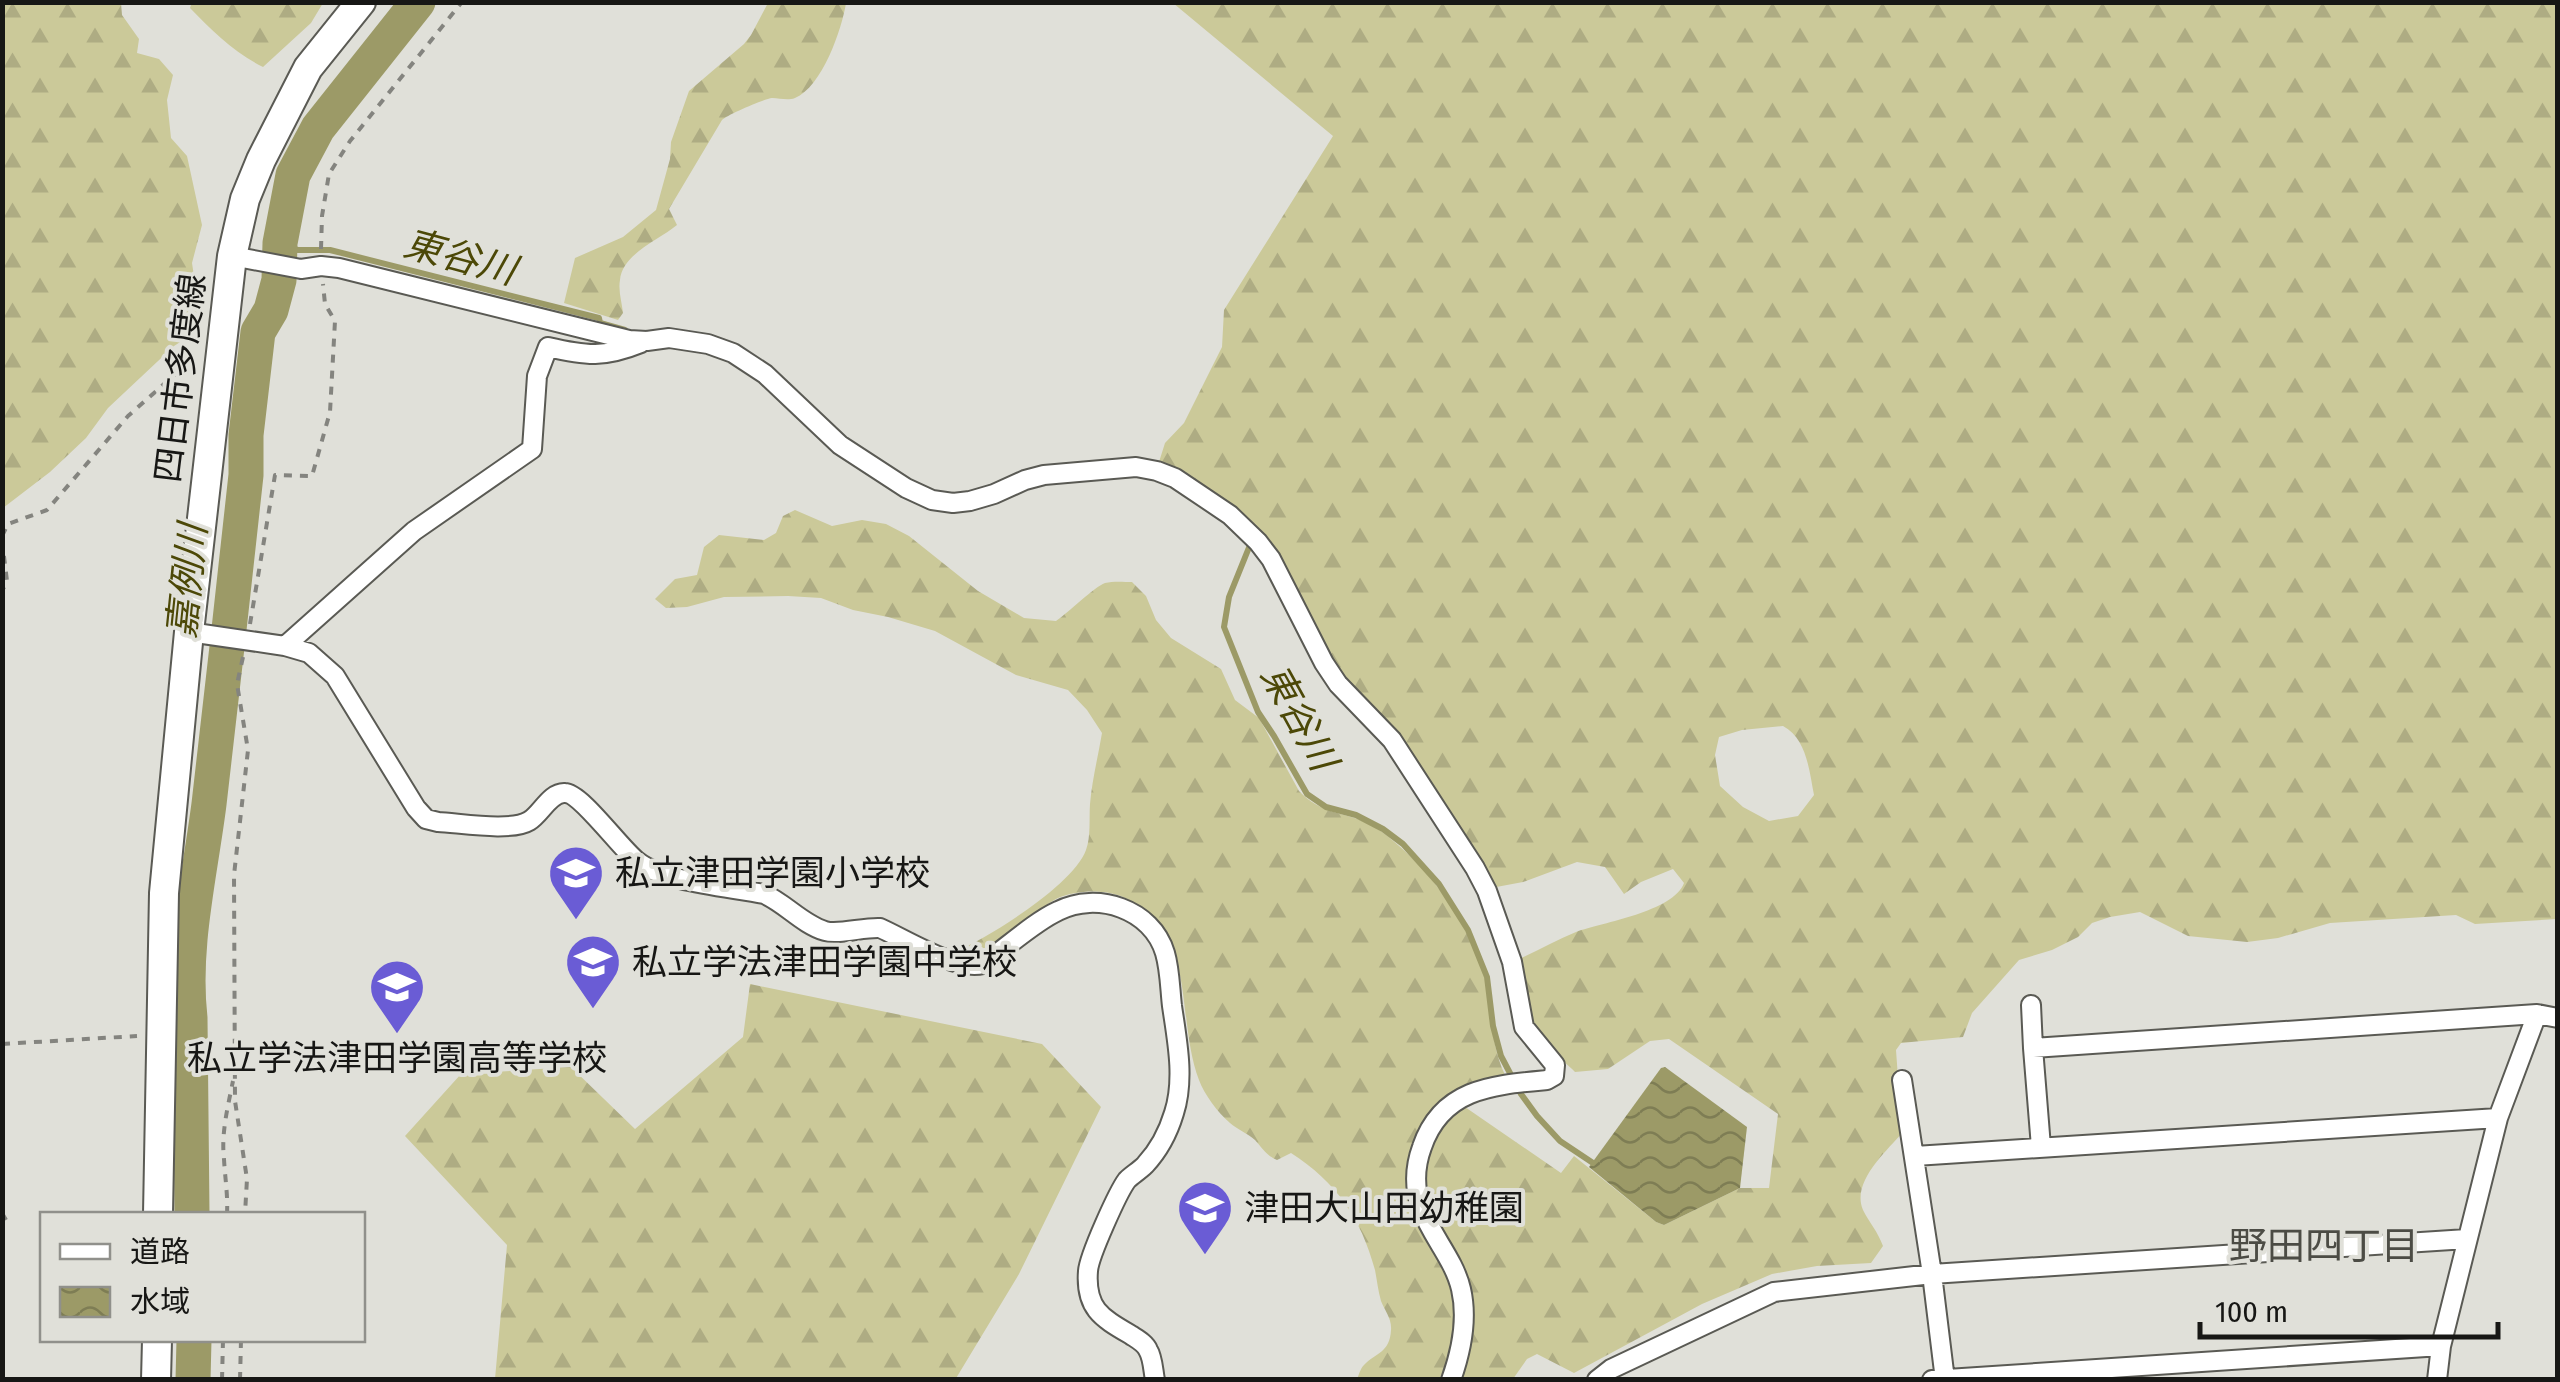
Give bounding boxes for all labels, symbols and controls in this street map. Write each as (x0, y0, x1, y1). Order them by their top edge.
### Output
water label: 東谷川 (399, 220, 525, 295)
street label: 四日市多度線 (146, 271, 214, 485)
water label: 嘉例川 (158, 518, 216, 640)
water label: 東谷川 (1251, 656, 1349, 781)
school or university icon: 私立津田学園小学校 (546, 843, 606, 922)
place label: 私立津田学園小学校 (615, 852, 930, 894)
school or university icon: 私立学法津田学園中学校 (563, 932, 623, 1011)
place label: 私立学法津田学園中学校 (632, 941, 1017, 983)
school or university icon: 私立学法津田学園高等学校 (367, 957, 427, 1036)
place label: 私立学法津田学園高等学校 (187, 1037, 607, 1079)
school or university icon: 津田大山田幼稚園 (1175, 1178, 1235, 1257)
place label: 津田大山田幼稚園 (1244, 1187, 1524, 1229)
legend (40, 1212, 365, 1342)
district label: 野田四丁目 (2229, 1223, 2419, 1269)
text: 道路 (130, 1234, 190, 1270)
scale bar (2200, 1277, 2498, 1339)
text: 水域 (130, 1284, 190, 1320)
text: 100 m (2215, 1294, 2288, 1330)

